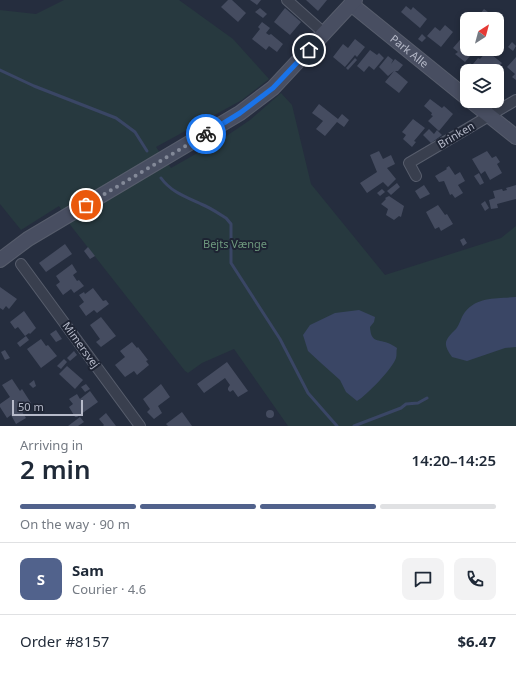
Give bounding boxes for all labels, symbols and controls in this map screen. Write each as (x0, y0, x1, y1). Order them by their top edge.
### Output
north arrow (460, 12, 504, 56)
map controls (460, 12, 504, 108)
street label: Park Alle (387, 31, 432, 71)
pin (292, 33, 326, 67)
icon: home (298, 39, 320, 61)
button: layers (460, 64, 504, 108)
courier (186, 114, 226, 154)
street label: Brinken (435, 118, 477, 151)
icon: bike (195, 123, 217, 145)
pin (69, 188, 103, 222)
icon: bag (75, 194, 97, 216)
park label: Bejts Vænge (203, 236, 267, 251)
street label: Mimersvej (60, 319, 103, 371)
scale bar (12, 398, 83, 417)
text: 50 m (18, 399, 44, 414)
text: Arriving in (20, 436, 83, 454)
text: 14:20–14:25 (412, 450, 496, 470)
text: 2 min (20, 451, 91, 487)
text: On the way · 90 m (20, 515, 130, 533)
button: chat (402, 558, 444, 600)
button: phone (454, 558, 496, 600)
text: Sam (72, 560, 104, 580)
text: S (37, 569, 45, 589)
text: Courier · 4.6 (72, 580, 146, 598)
text: Order #8157 (20, 631, 109, 651)
text: $6.47 (457, 631, 496, 651)

